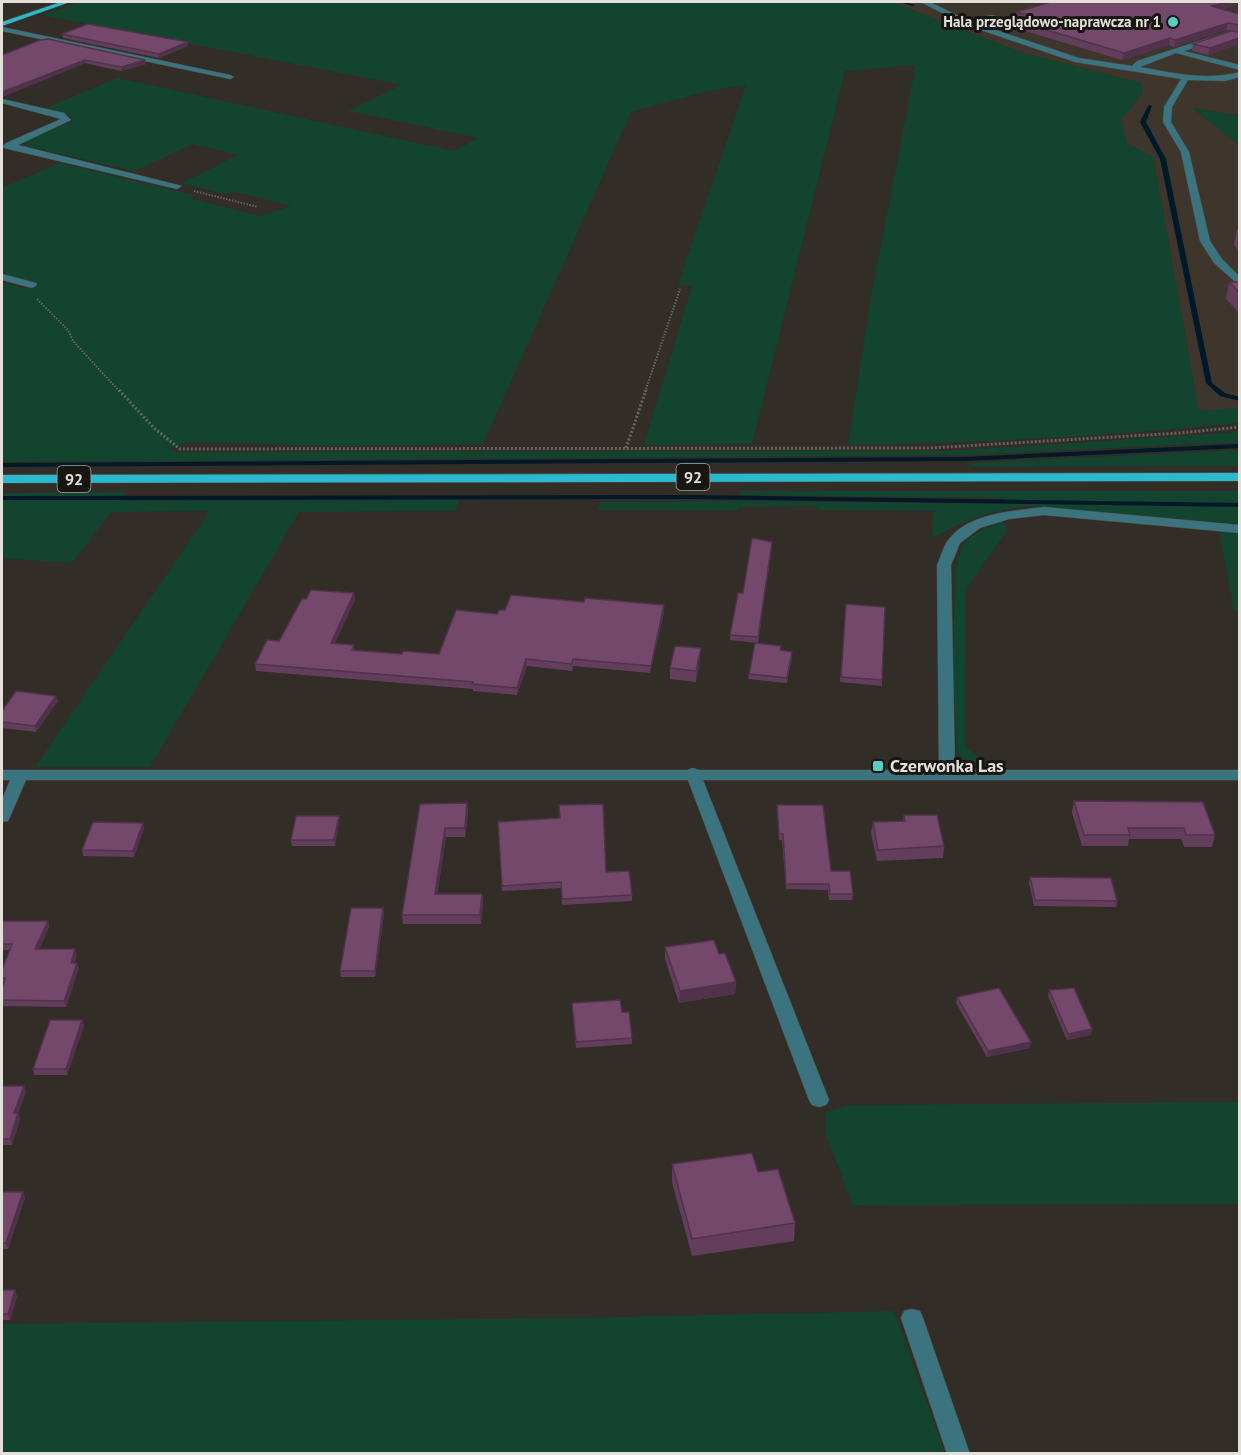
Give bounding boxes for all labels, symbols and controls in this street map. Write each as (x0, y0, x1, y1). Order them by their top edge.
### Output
place label: Hala przeglądowo-naprawcza nr 1 (943, 12, 1161, 31)
marker: Hala przeglądowo-naprawcza nr 1 (1166, 15, 1180, 29)
road number: 92 (676, 464, 710, 490)
road number: 92 (58, 466, 90, 492)
place label: Czerwonka Las (890, 754, 1004, 777)
marker: Czerwonka Las (871, 759, 885, 773)

